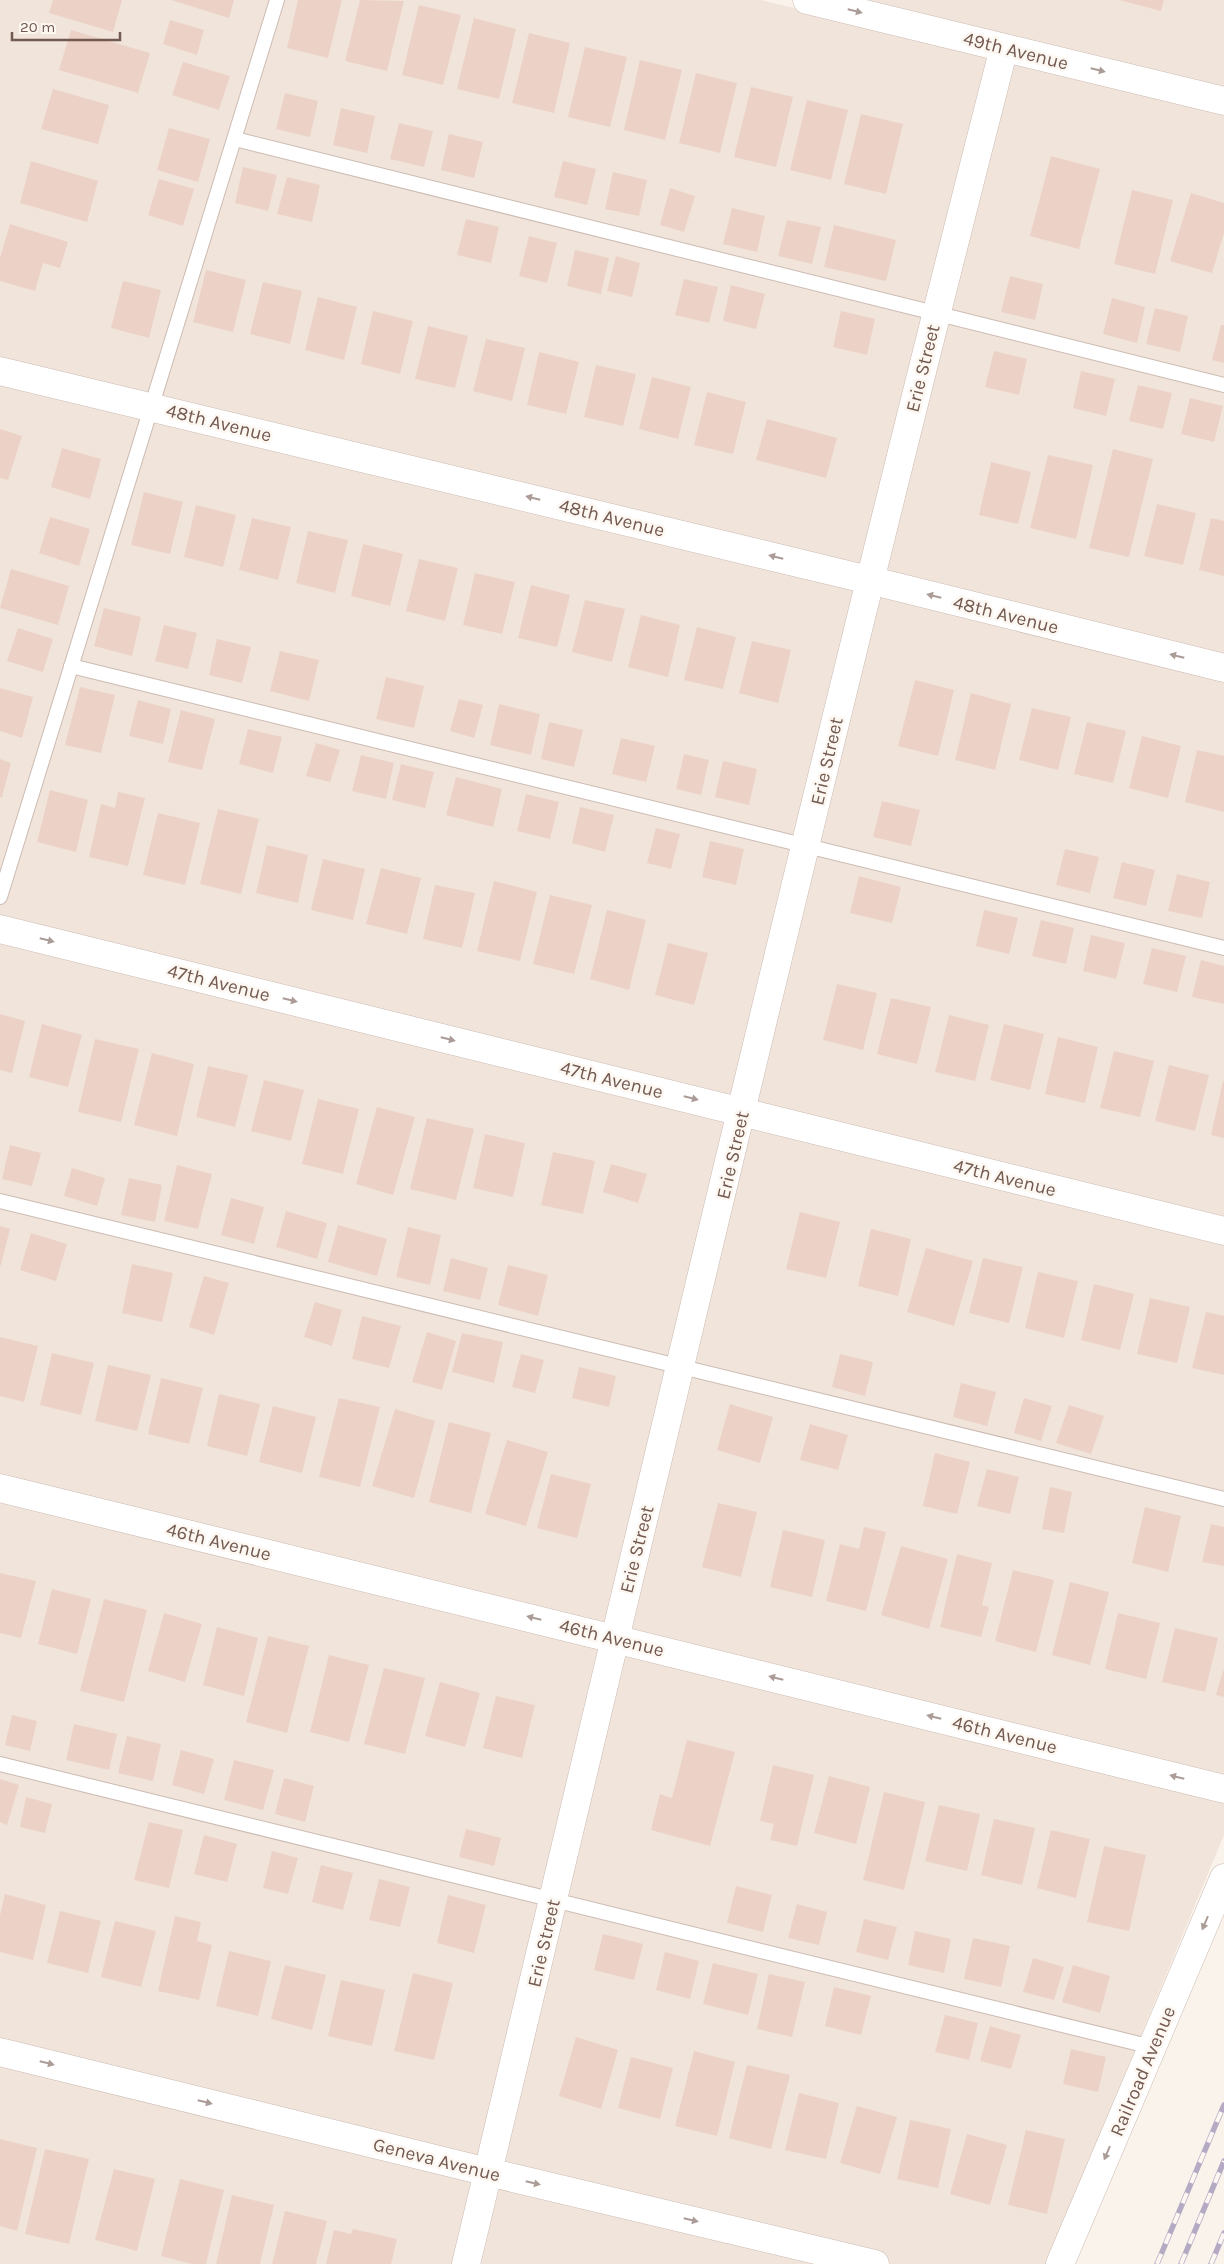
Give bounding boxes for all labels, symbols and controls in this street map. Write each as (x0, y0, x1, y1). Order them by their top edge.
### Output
one-way arrow (847, 8, 862, 16)
scale bar (12, 10, 120, 42)
text: 20 m (20, 18, 55, 36)
street label: 49th Avenue (961, 27, 1070, 75)
one-way arrow (1090, 66, 1105, 74)
street label: Erie Street (901, 322, 944, 414)
street label: 48th Avenue (164, 399, 274, 447)
one-way arrow (526, 494, 541, 502)
street label: 48th Avenue (557, 494, 667, 542)
one-way arrow (769, 553, 784, 561)
street label: 48th Avenue (951, 591, 1061, 639)
one-way arrow (927, 592, 942, 600)
one-way arrow (1169, 652, 1184, 660)
street label: Erie Street (806, 715, 848, 807)
one-way arrow (40, 936, 55, 944)
street label: 47th Avenue (165, 960, 272, 1006)
one-way arrow (283, 996, 298, 1004)
one-way arrow (440, 1035, 455, 1043)
street label: 47th Avenue (558, 1057, 665, 1103)
one-way arrow (683, 1095, 698, 1103)
street label: Erie Street (712, 1109, 754, 1201)
street label: 47th Avenue (951, 1155, 1058, 1201)
street label: Erie Street (615, 1503, 658, 1595)
street label: 46th Avenue (164, 1518, 273, 1566)
one-way arrow (526, 1614, 541, 1622)
street label: 46th Avenue (557, 1614, 666, 1662)
one-way arrow (769, 1674, 784, 1682)
street label: 46th Avenue (950, 1711, 1059, 1759)
one-way arrow (927, 1713, 942, 1721)
one-way arrow (1169, 1773, 1184, 1781)
street label: Erie Street (523, 1897, 565, 1989)
one-way arrow (1201, 1916, 1209, 1931)
street label: Railroad Avenue (1106, 2003, 1180, 2140)
one-way arrow (40, 2060, 55, 2068)
one-way arrow (198, 2098, 213, 2106)
street label: Geneva Avenue (371, 2134, 503, 2186)
one-way arrow (1103, 2146, 1111, 2160)
one-way arrow (525, 2179, 540, 2187)
one-way arrow (683, 2216, 699, 2224)

